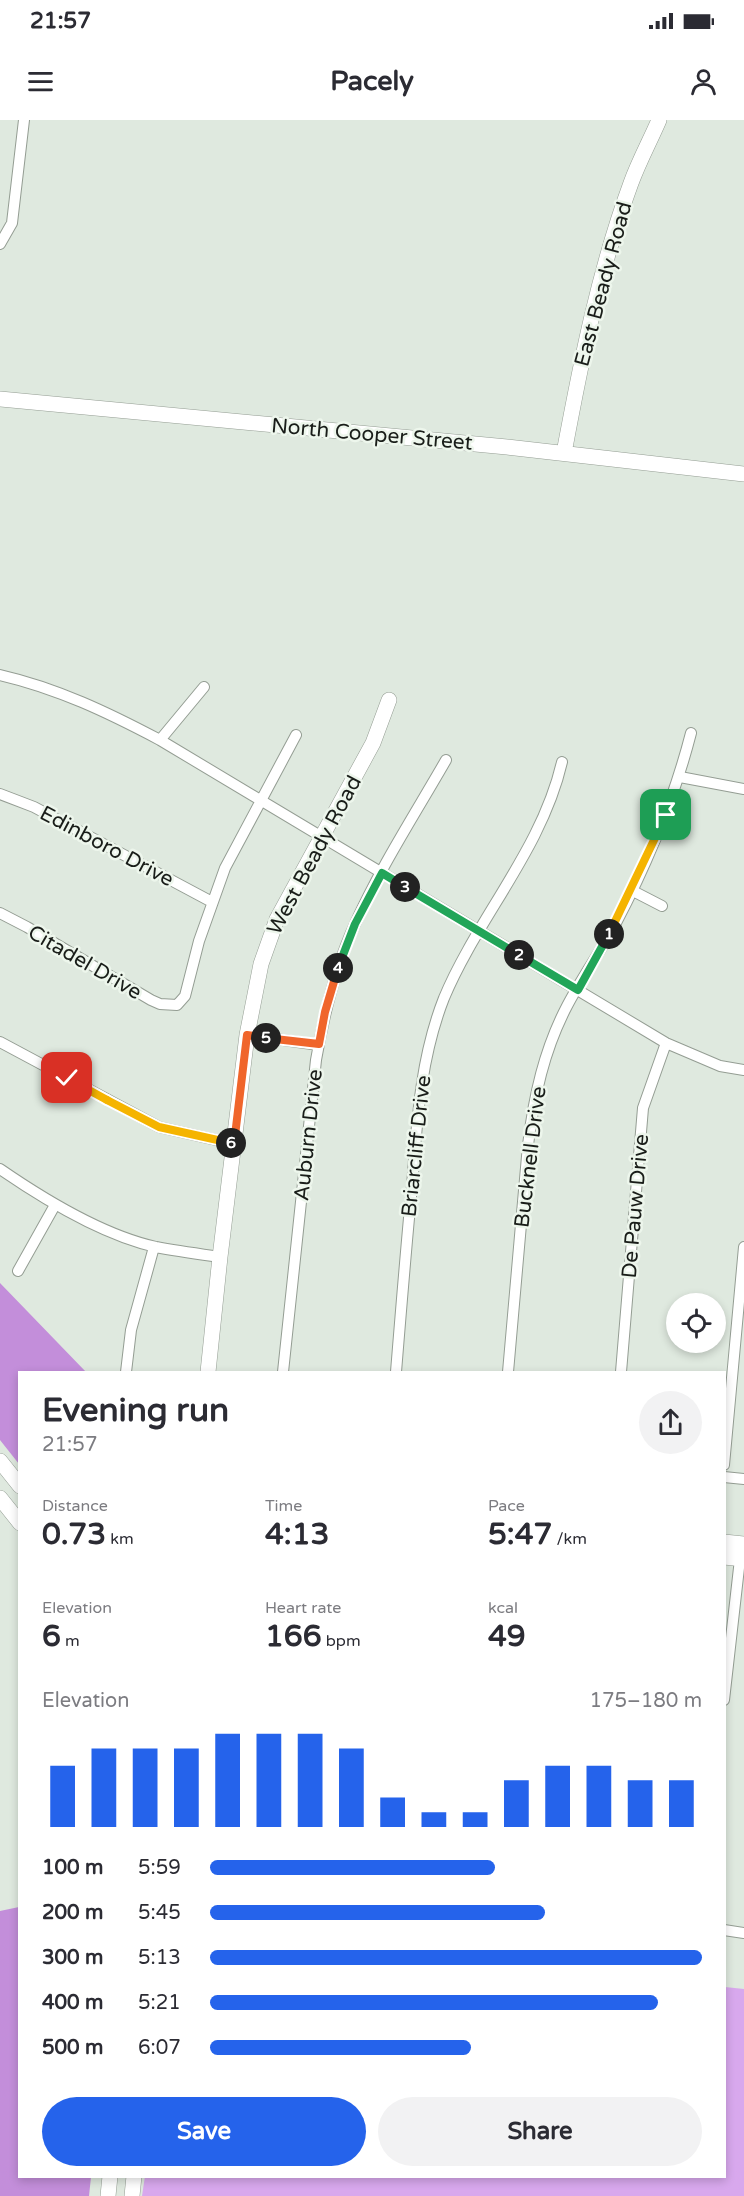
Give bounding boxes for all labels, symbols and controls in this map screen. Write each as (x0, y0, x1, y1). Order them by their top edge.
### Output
text: 21:57 (30, 8, 91, 34)
icon: menu (24, 65, 57, 98)
text: Pacely (330, 65, 414, 98)
icon: person (687, 65, 720, 98)
street label: East Beady Road (569, 199, 637, 369)
street label: North Cooper Street (270, 413, 474, 456)
street label: West Beady Road (262, 771, 367, 939)
pin (640, 789, 691, 840)
icon: arrive (649, 798, 682, 831)
street label: Edinboro Drive (36, 801, 178, 892)
pin: 3 (390, 872, 420, 902)
text: 3 (400, 877, 410, 897)
pin: 1 (594, 919, 624, 949)
street label: Citadel Drive (23, 920, 146, 1005)
text: 1 (604, 924, 614, 944)
pin: 2 (504, 940, 534, 970)
text: 2 (514, 945, 524, 965)
pin: 4 (323, 953, 353, 983)
text: 4 (333, 958, 343, 978)
pin: 5 (251, 1023, 281, 1053)
text: 5 (261, 1028, 271, 1048)
pin (41, 1052, 92, 1103)
icon: check (50, 1061, 83, 1094)
street label: Auburn Drive (289, 1068, 328, 1202)
street label: Briarcliff Drive (397, 1074, 436, 1218)
street label: Bucknell Drive (509, 1085, 552, 1229)
pin: 6 (216, 1128, 246, 1158)
text: 6 (226, 1133, 236, 1153)
street label: De Pauw Drive (617, 1133, 654, 1279)
map controls (666, 1293, 726, 1353)
button: locate (666, 1293, 726, 1353)
text: Evening run (42, 1391, 229, 1430)
button: share (639, 1391, 702, 1454)
text: 21:57 (42, 1433, 97, 1457)
text: Distance (42, 1496, 108, 1516)
text: Time (265, 1496, 302, 1516)
text: Pace (488, 1496, 525, 1516)
text: 0.73 (42, 1516, 106, 1553)
text: 4:13 (265, 1516, 329, 1553)
text: 5:47 (488, 1516, 552, 1553)
text: km (106, 1529, 134, 1549)
text: /km (552, 1529, 587, 1549)
text: Elevation (42, 1598, 112, 1618)
text: Heart rate (265, 1598, 341, 1618)
text: kcal (488, 1598, 518, 1618)
text: 6 (42, 1618, 61, 1655)
text: 166 (265, 1618, 322, 1655)
text: 49 (488, 1618, 526, 1655)
text: m (61, 1631, 80, 1651)
text: bpm (322, 1631, 361, 1651)
text: Elevation (42, 1689, 129, 1713)
text: 175–180 m (589, 1689, 702, 1713)
text: 100 m (42, 1856, 103, 1880)
text: 5:59 (138, 1856, 181, 1880)
text: 200 m (42, 1901, 103, 1925)
text: 5:45 (138, 1901, 181, 1925)
text: 300 m (42, 1946, 103, 1970)
text: 5:13 (138, 1946, 181, 1970)
text: 400 m (42, 1991, 103, 2015)
text: 5:21 (138, 1991, 181, 2015)
text: 500 m (42, 2036, 103, 2060)
text: 6:07 (138, 2036, 181, 2060)
button: Save (42, 2097, 366, 2166)
button: Share (378, 2097, 702, 2166)

